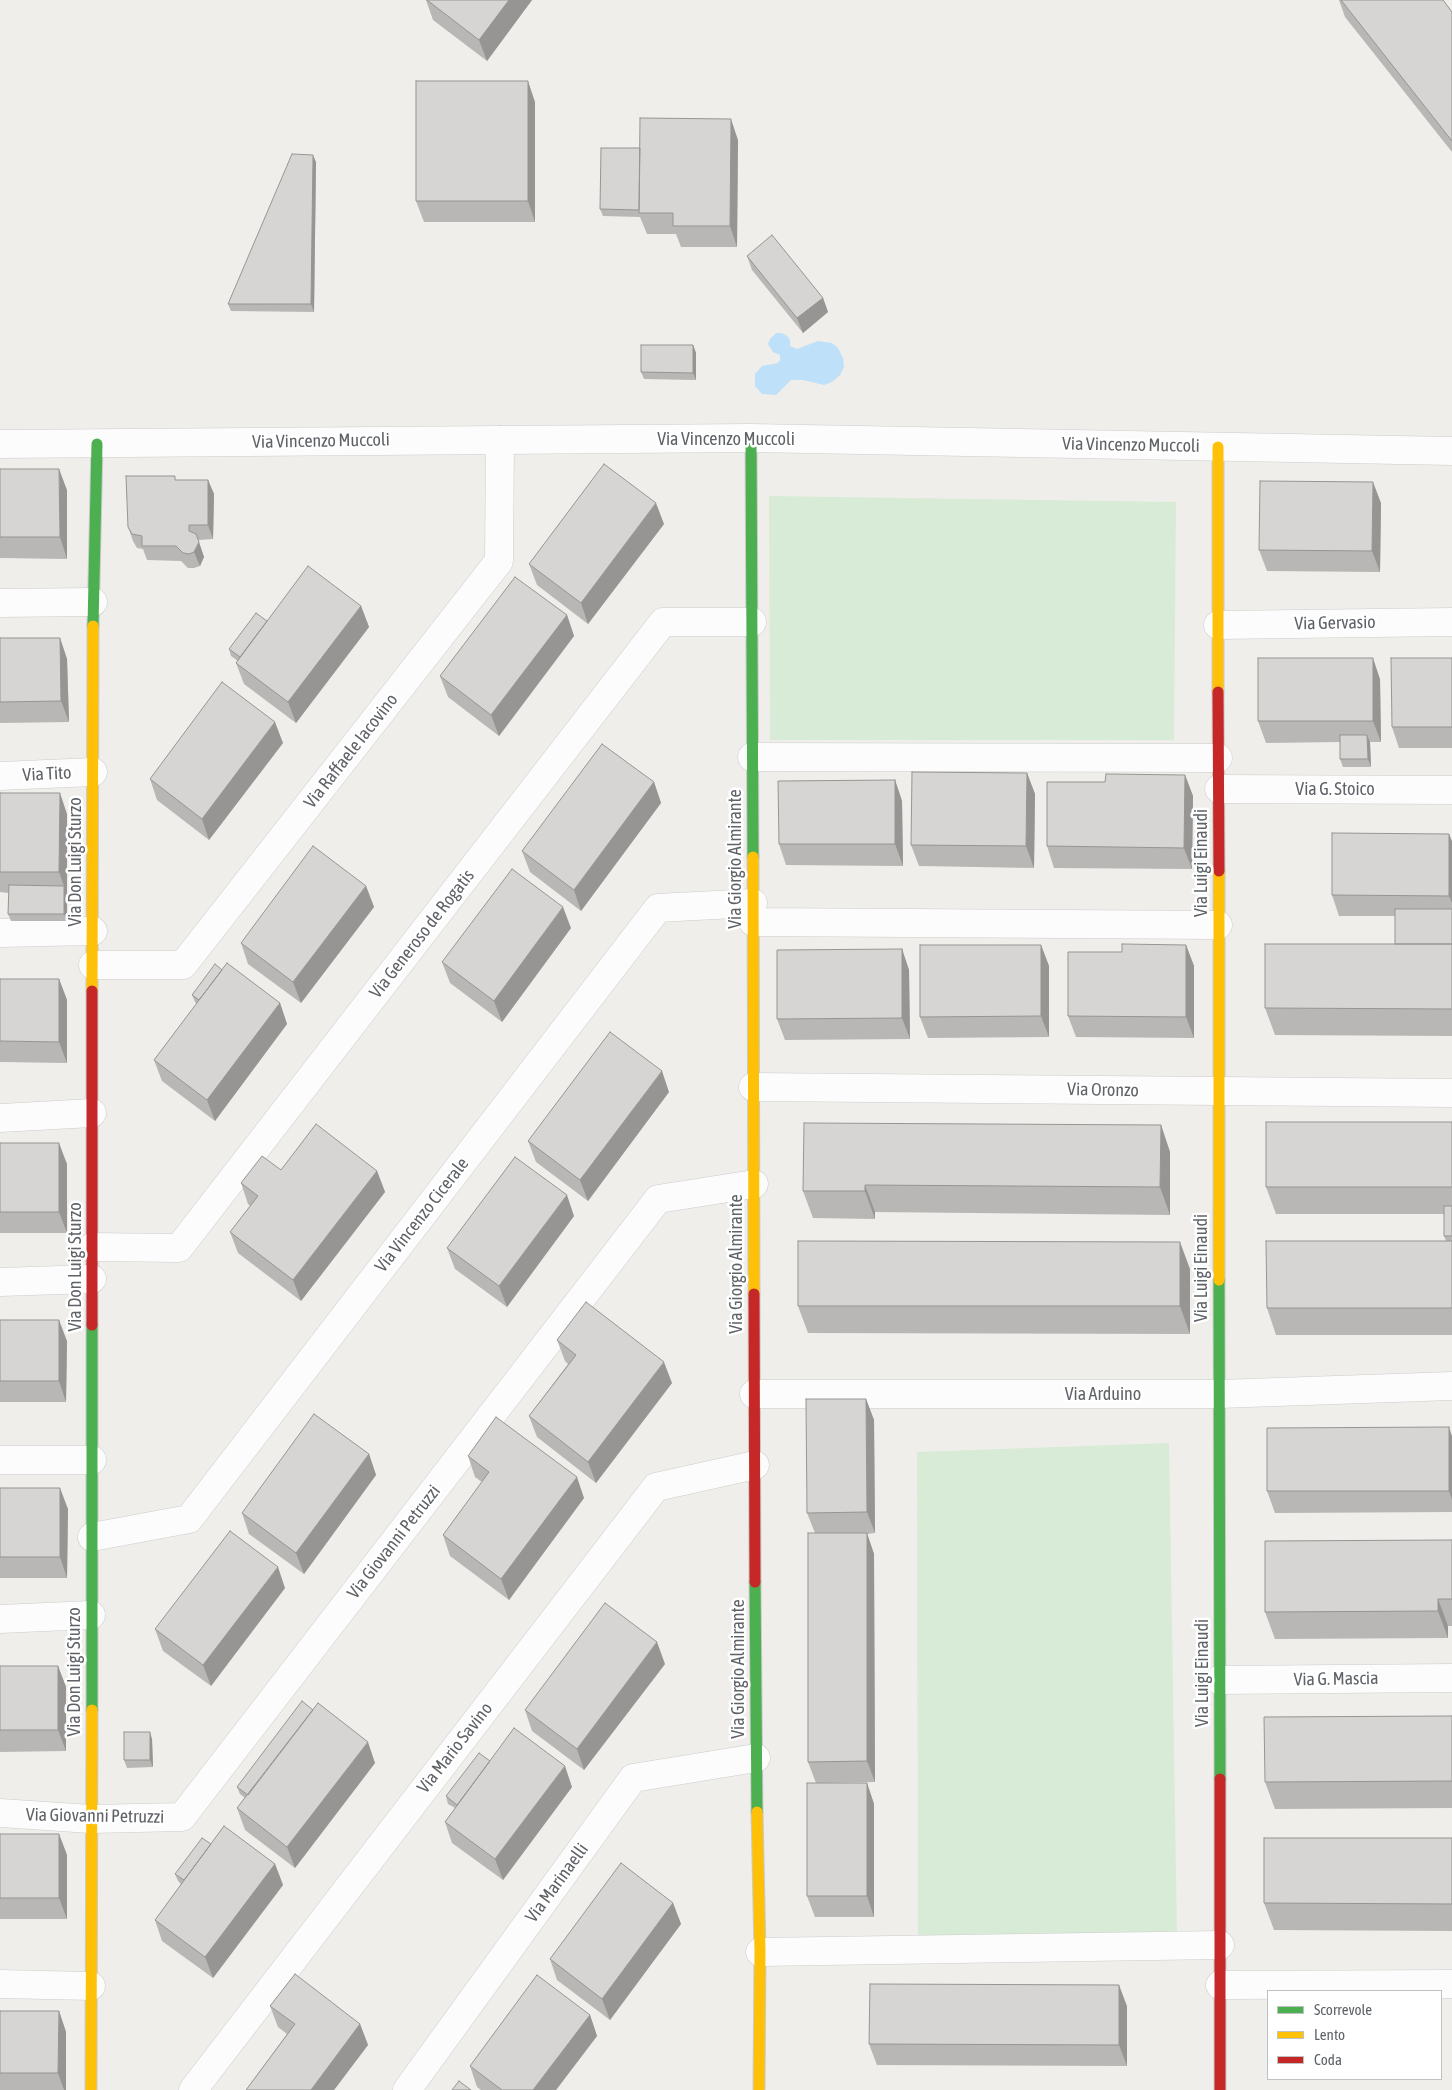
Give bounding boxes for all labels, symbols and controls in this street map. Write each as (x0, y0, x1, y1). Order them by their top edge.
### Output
street label: Via Vincenzo Muccoli (657, 428, 795, 450)
street label: Via Vincenzo Muccoli (252, 429, 390, 453)
street label: Via Vincenzo Muccoli (1062, 433, 1200, 457)
street label: Via Gervasio (1294, 611, 1376, 635)
street label: Via Raffaele Iacovino (300, 689, 402, 813)
street label: Via Tito (22, 762, 72, 786)
street label: Via G. Stoico (1295, 778, 1375, 800)
street label: Via Giorgio Almirante (724, 789, 746, 929)
street label: Via Don Luigi Sturzo (64, 797, 86, 927)
street label: Via Luigi Einaudi (1190, 809, 1212, 917)
street label: Via Generoso de Rogatis (365, 865, 479, 1003)
street label: Via Oronzo (1067, 1079, 1139, 1101)
street label: Via Vincenzo Cicerale (371, 1153, 473, 1277)
street label: Via Giorgio Almirante (725, 1194, 747, 1334)
street label: Via Don Luigi Sturzo (64, 1202, 86, 1332)
street label: Via Luigi Einaudi (1190, 1214, 1212, 1322)
street label: Via Arduino (1065, 1383, 1141, 1405)
street label: Via Giovanni Petruzzi (343, 1481, 445, 1603)
street label: Via Giorgio Almirante (727, 1599, 749, 1739)
street label: Via Don Luigi Sturzo (63, 1607, 85, 1737)
street label: Via Luigi Einaudi (1191, 1619, 1213, 1727)
street label: Via G. Mascia (1293, 1667, 1379, 1691)
street label: Via Mario Savino (413, 1698, 497, 1798)
street label: Via Giovanni Petruzzi (26, 1804, 164, 1828)
street label: Via Marinaelli (521, 1839, 593, 1927)
legend (1267, 1990, 1442, 2080)
text: Scorrevole (1314, 2001, 1372, 2018)
text: Lento (1314, 2026, 1345, 2043)
text: Coda (1314, 2051, 1342, 2068)

